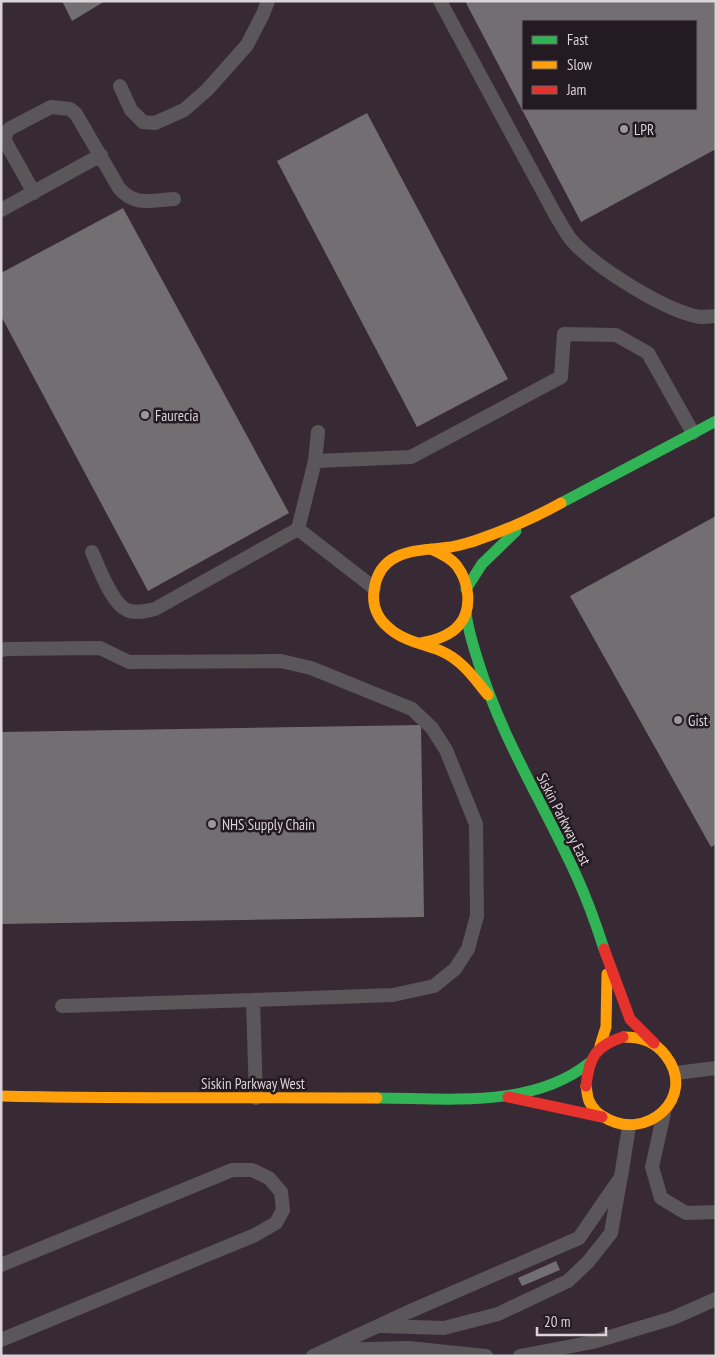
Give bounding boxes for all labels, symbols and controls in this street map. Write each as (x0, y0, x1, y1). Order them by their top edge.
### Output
legend (522, 20, 697, 110)
text: Fast (567, 30, 588, 49)
text: Slow (567, 55, 592, 74)
text: Jam (566, 80, 586, 99)
place label: LPR (634, 120, 654, 139)
marker: LPR (618, 123, 630, 135)
place label: Faurecia (155, 406, 199, 425)
marker: Faurecia (139, 409, 151, 421)
place label: Gist (688, 711, 708, 730)
marker: Gist (672, 714, 684, 726)
street label: Siskin Parkway East (533, 770, 595, 868)
place label: NHS Supply Chain (222, 815, 315, 834)
marker: NHS Supply Chain (206, 818, 218, 830)
street label: Siskin Parkway West (201, 1074, 305, 1093)
scale bar (537, 1304, 606, 1336)
text: 20 m (544, 1312, 570, 1331)

